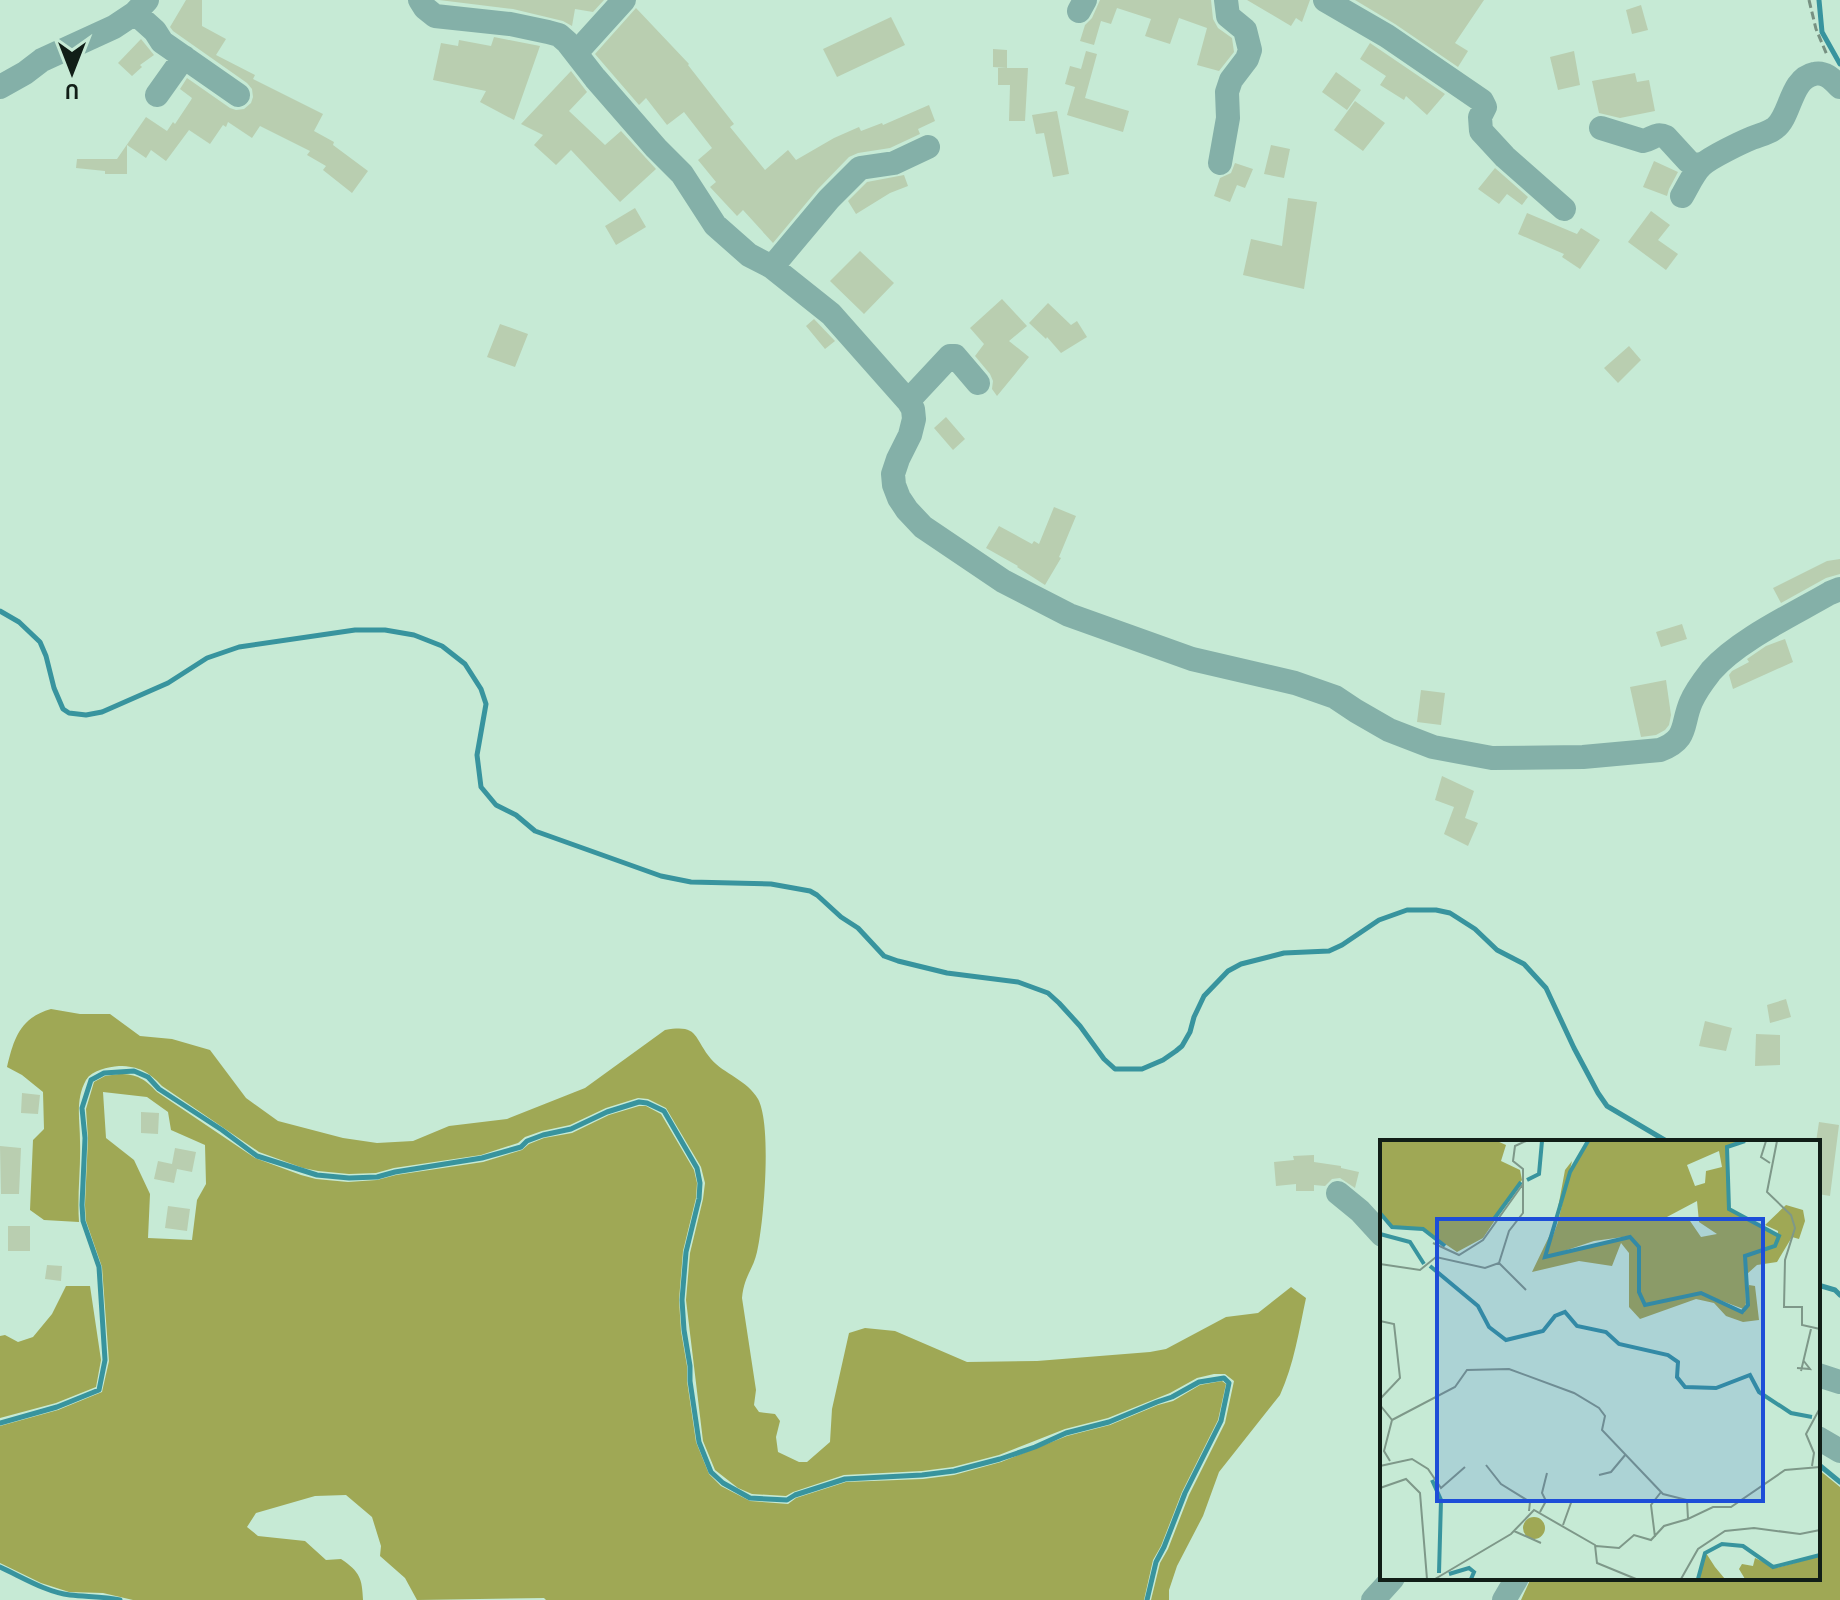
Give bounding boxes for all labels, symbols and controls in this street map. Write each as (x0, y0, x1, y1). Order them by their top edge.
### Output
north arrow (32, 32, 112, 112)
text: U (65, 80, 79, 102)
inset map (1380, 1140, 1820, 1580)

